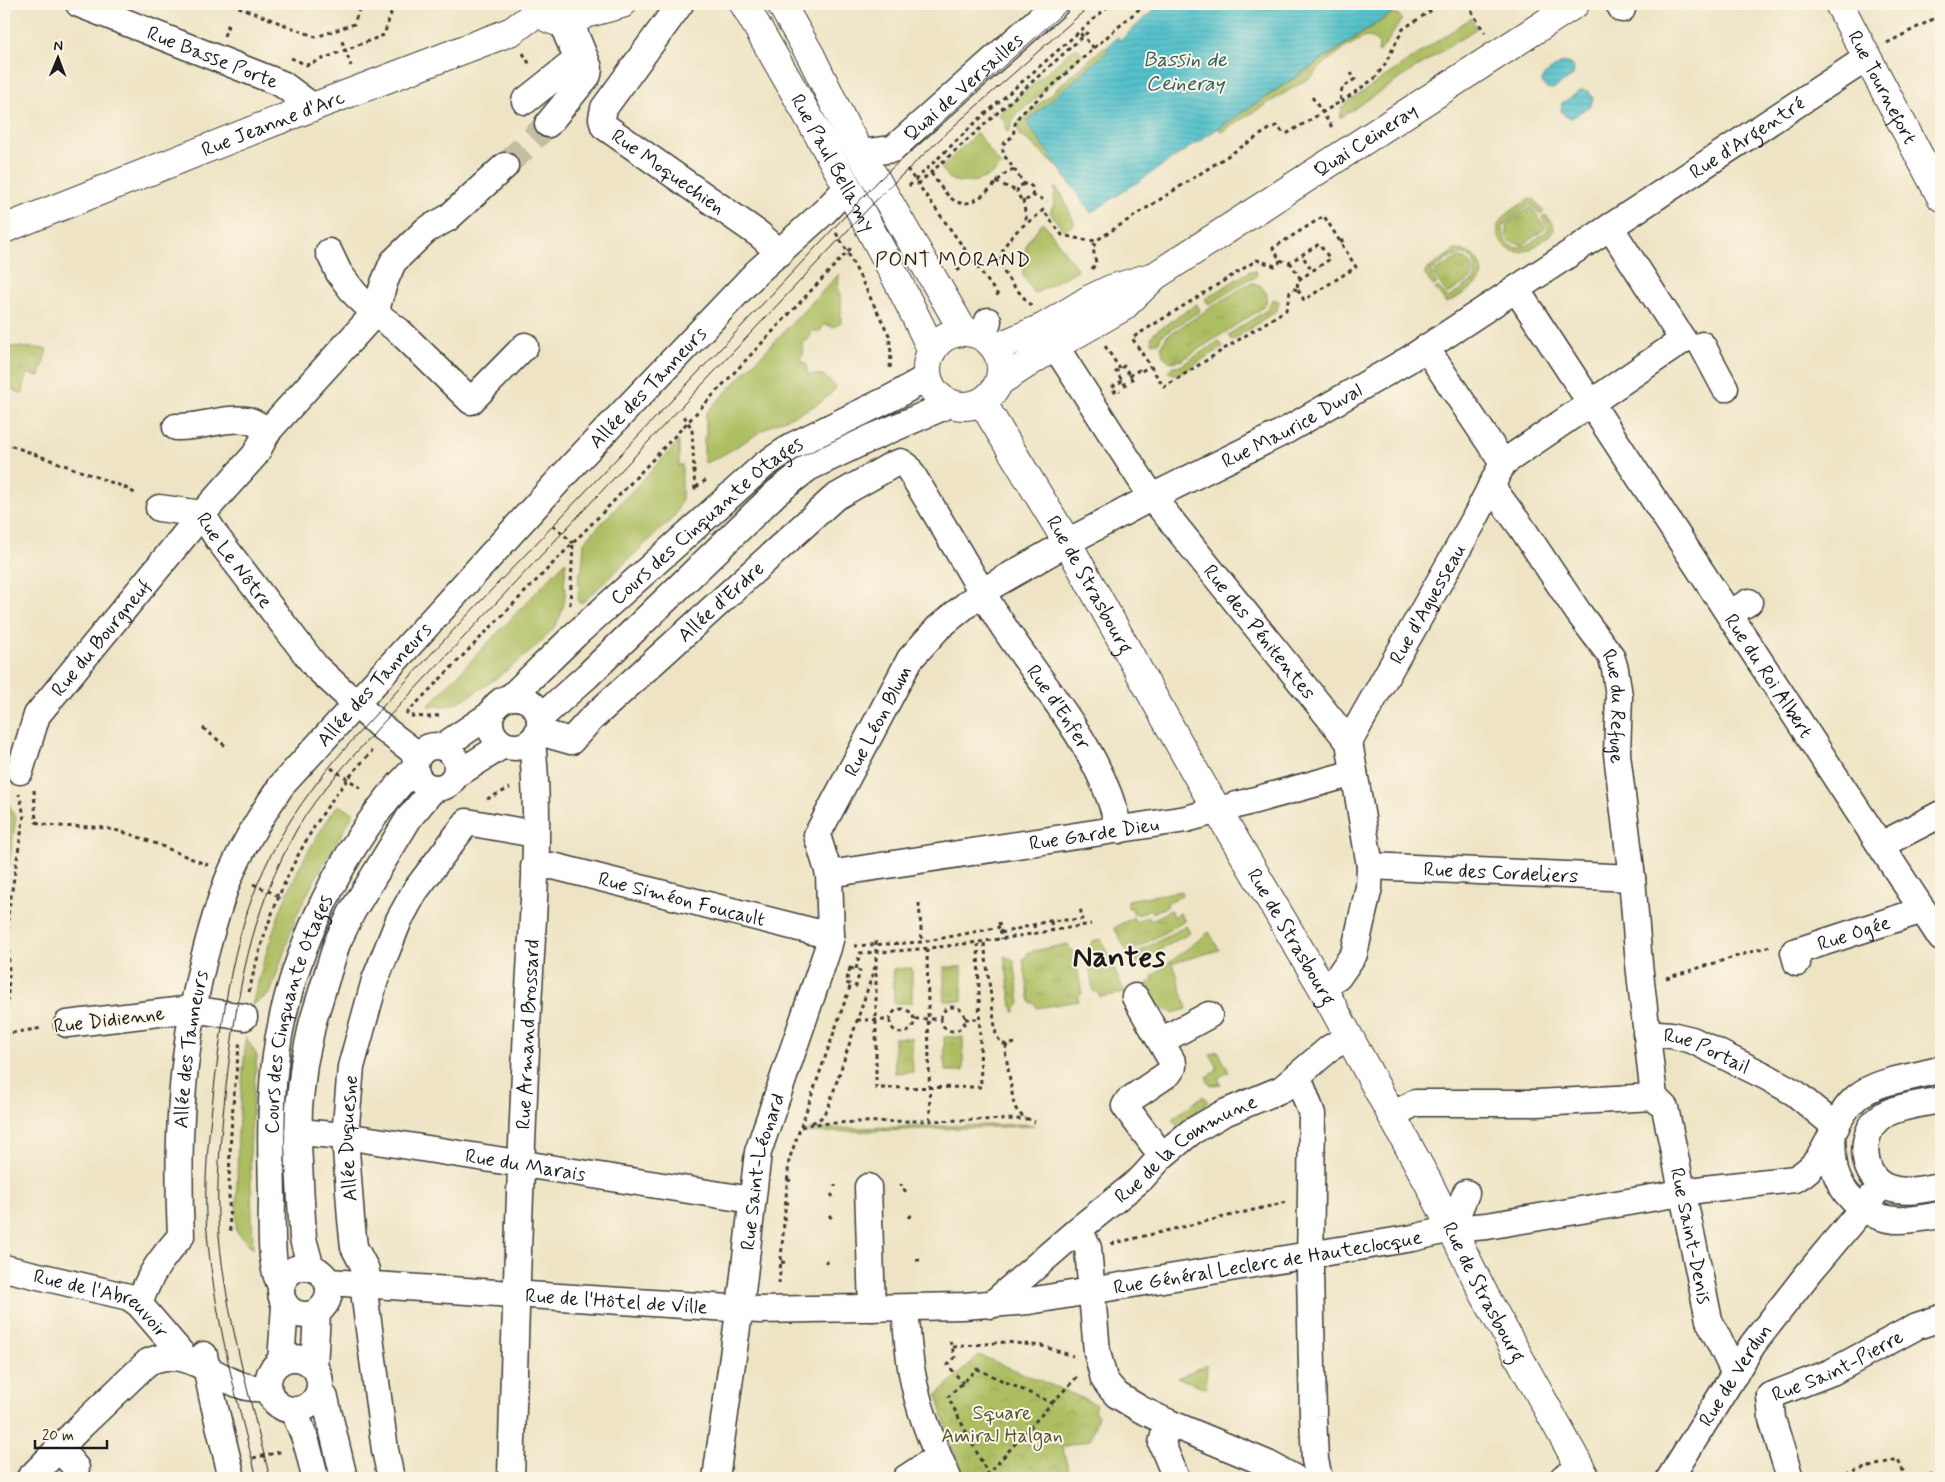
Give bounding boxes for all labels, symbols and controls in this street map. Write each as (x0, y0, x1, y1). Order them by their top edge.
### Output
street label: Rue Basse Porte (143, 20, 282, 96)
street label: Rue Tournefort (1840, 26, 1923, 149)
street label: Quai de Versailles (898, 27, 1030, 148)
north arrow (32, 32, 82, 82)
text: N (53, 37, 63, 55)
water label: Bassin de Ceineray (1143, 46, 1228, 98)
street label: Rue Jeanne d'Arc (198, 84, 349, 164)
street label: Rue Paul Bellamy (783, 89, 881, 237)
street label: Rue d'Argentré (1685, 91, 1810, 186)
street label: Quai Ceineray (1309, 98, 1423, 185)
street label: Rue Moquechien (605, 123, 730, 222)
district label: PONT MORAND (875, 246, 1031, 274)
street label: Allée des Tanneurs (584, 321, 713, 455)
street label: Rue Maurice Duval (1217, 377, 1368, 475)
street label: Cours des Cinquante Otages (605, 431, 808, 612)
street label: Rue Le Nôtre (189, 507, 278, 615)
street label: Rue de Strasbourg (1039, 511, 1139, 660)
street label: Rue d'Aguesseau (1384, 539, 1473, 669)
street label: Allée d'Erdre (672, 556, 771, 649)
street label: Rue des Pénitentes (1196, 559, 1322, 706)
street label: Rue du Bourgneuf (46, 574, 158, 703)
street label: Rue du Roi Albert (1717, 609, 1819, 744)
street label: Allée des Tanneurs (311, 617, 439, 753)
street label: Rue du Refuge (1595, 644, 1631, 765)
street label: Rue d'Enfer (1019, 660, 1097, 756)
street label: Rue Léon Blum (838, 661, 919, 782)
street label: Rue Garde Dieu (1027, 811, 1161, 858)
street label: Rue des Cordeliers (1423, 856, 1579, 891)
street label: Rue de Strasbourg (1240, 864, 1341, 1012)
street label: Rue Siméon Foucault (595, 866, 768, 934)
street label: Cours des Cinquante Otages (259, 890, 340, 1134)
street label: Rue Ogée (1814, 910, 1894, 958)
street label: Rue Armand Brossard (511, 938, 547, 1130)
district label: Nantes (1073, 938, 1166, 977)
street label: Allée des Tanneurs (168, 967, 216, 1129)
street label: Rue Didienne (52, 1000, 166, 1041)
street label: Rue Portail (1663, 1022, 1754, 1081)
street label: Allée Duquesne (333, 1074, 365, 1202)
street label: Rue de la Commune (1109, 1089, 1262, 1210)
street label: Rue Saint-Léonard (735, 1090, 792, 1252)
street label: Rue du Marais (463, 1143, 588, 1189)
street label: Rue Saint-Denis (1663, 1165, 1717, 1307)
street label: Rue de Strasbourg (1435, 1218, 1531, 1368)
street label: Rue Général Leclerc de Hauteclocque (1112, 1224, 1425, 1302)
street label: Rue de l'Abreuvoir (31, 1263, 174, 1345)
street label: Rue de l'Hôtel de Ville (524, 1283, 708, 1322)
street label: Rue de Verdun (1693, 1318, 1779, 1432)
street label: Rue Saint-Pierre (1768, 1324, 1909, 1409)
park label: Square Amiral Halgan (941, 1400, 1063, 1451)
scale bar (35, 1417, 108, 1449)
text: 20 m (42, 1426, 74, 1446)

